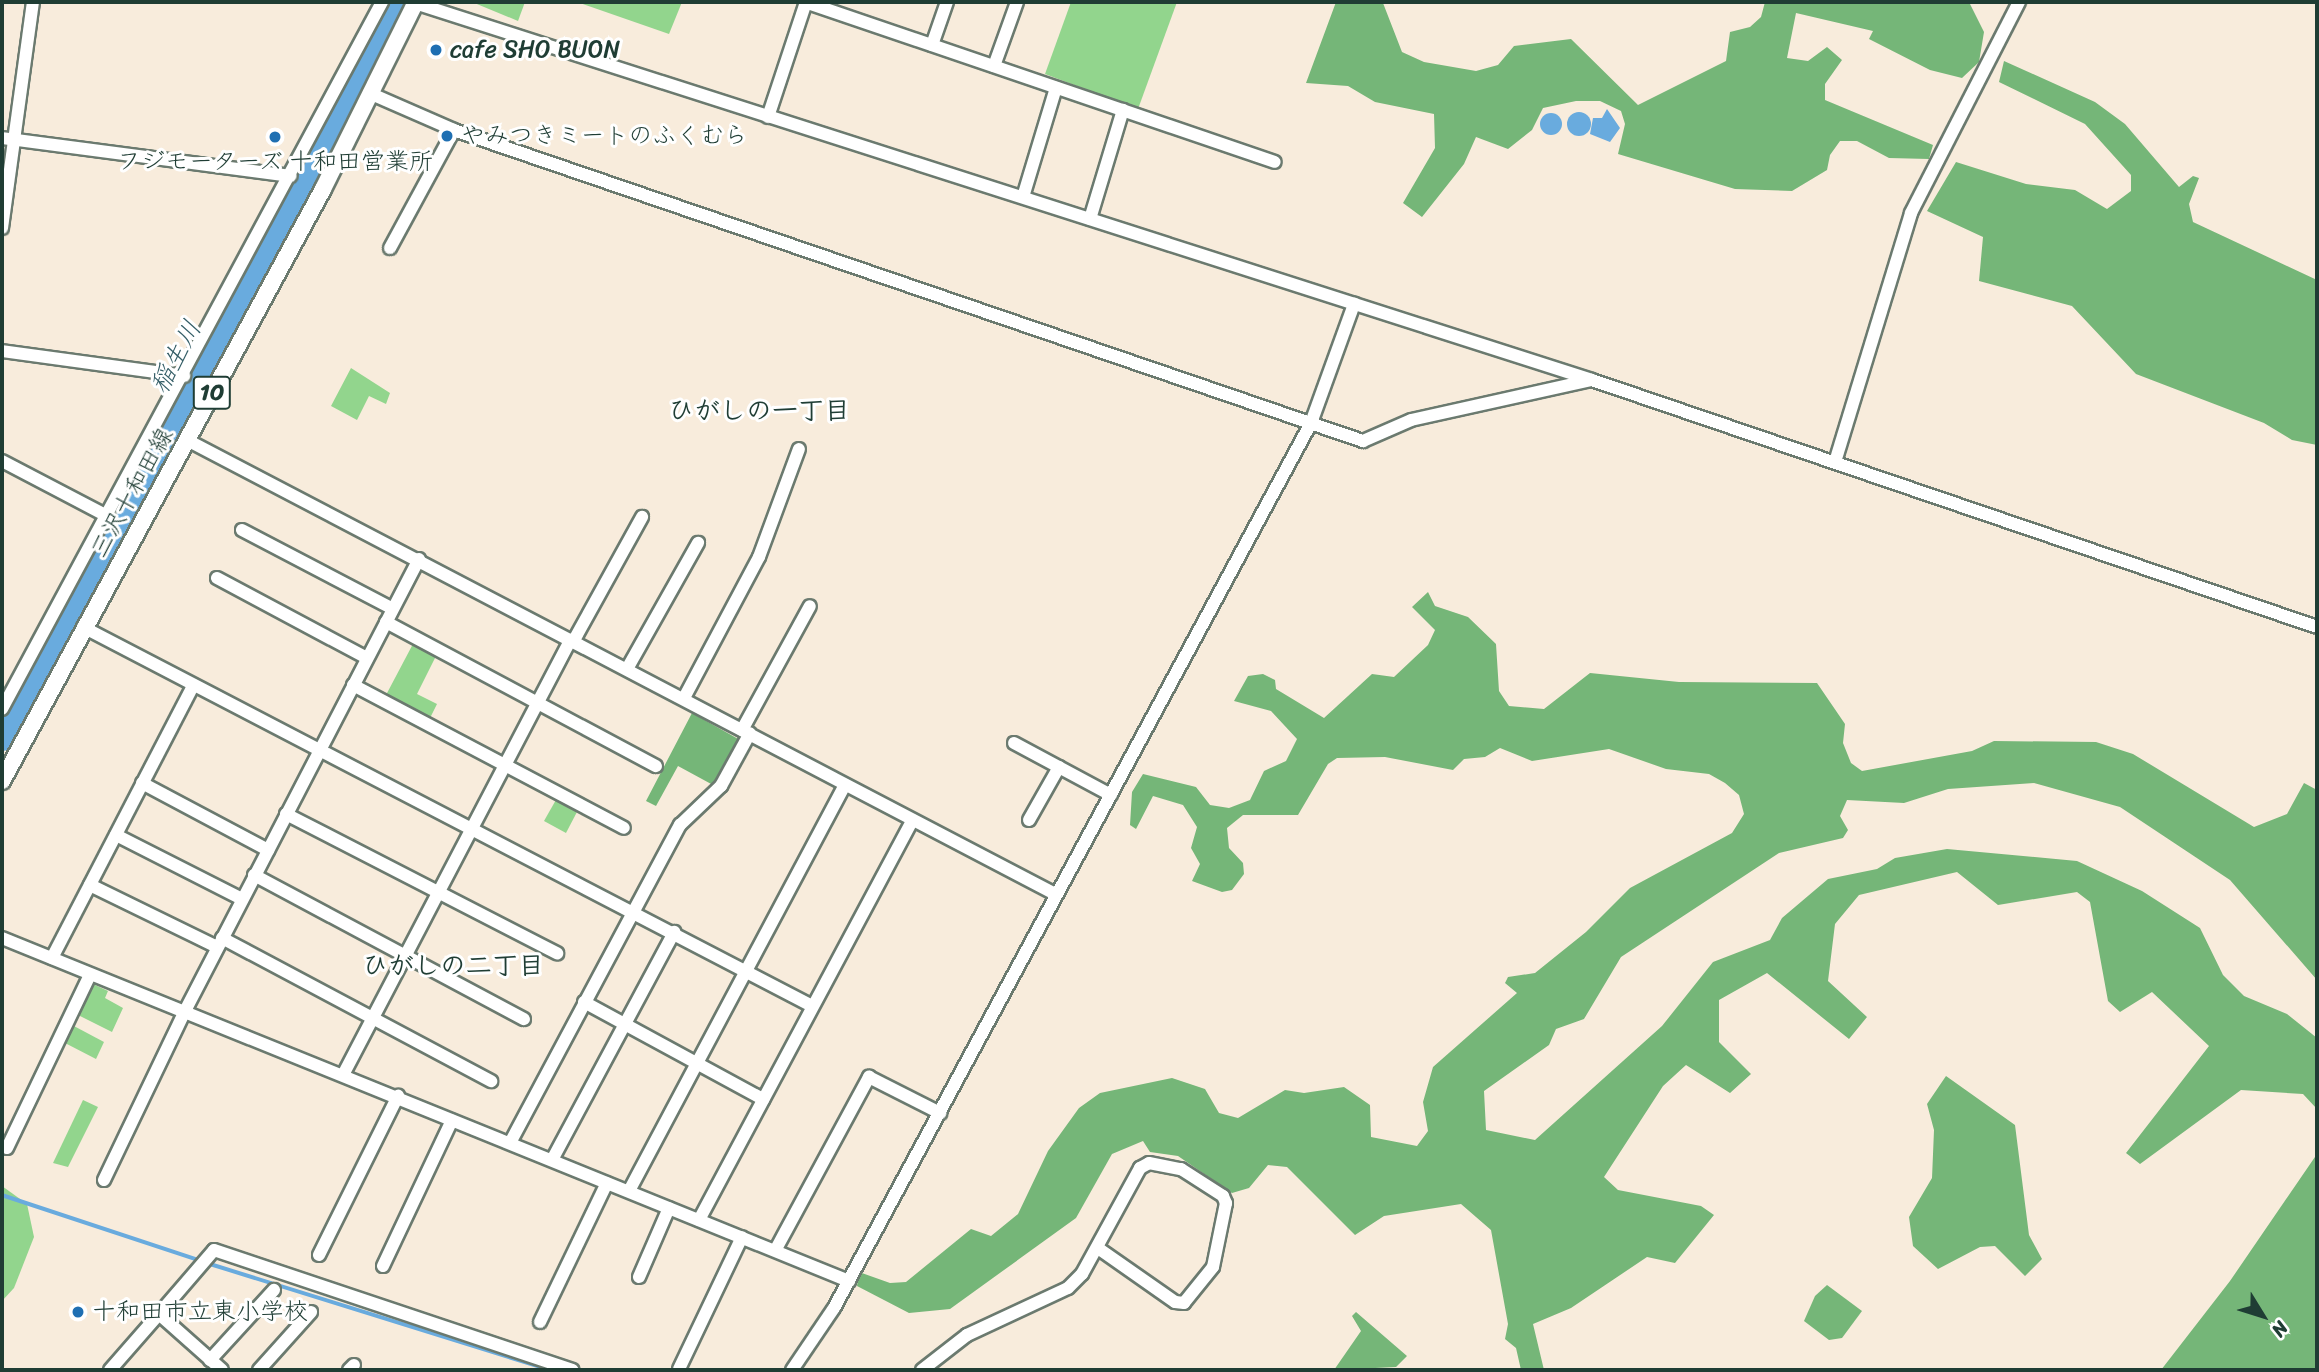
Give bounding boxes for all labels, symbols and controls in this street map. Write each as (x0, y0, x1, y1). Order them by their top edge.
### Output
place label: cafe SHO BUON (450, 36, 620, 64)
marker: cafe SHO BUON (428, 42, 444, 58)
place label: やみつきミートのふくむら (461, 122, 749, 150)
marker: やみつきミートのふくむら (439, 128, 455, 144)
marker: フジモーターズ 十和田営業所 (267, 129, 283, 145)
place label: フジモーターズ 十和田営業所 (116, 148, 434, 176)
water label: 稲生川 (144, 315, 208, 399)
road number: 10 (193, 374, 231, 412)
district label: ひがしの一丁目 (668, 395, 850, 427)
street label: 三沢十和田線 (84, 423, 180, 563)
district label: ひがしの二丁目 (362, 950, 544, 982)
north arrow (2228, 1281, 2298, 1351)
place label: 十和田市立東小学校 (92, 1298, 308, 1326)
marker: 十和田市立東小学校 (70, 1304, 86, 1320)
text: N (2263, 1314, 2297, 1345)

